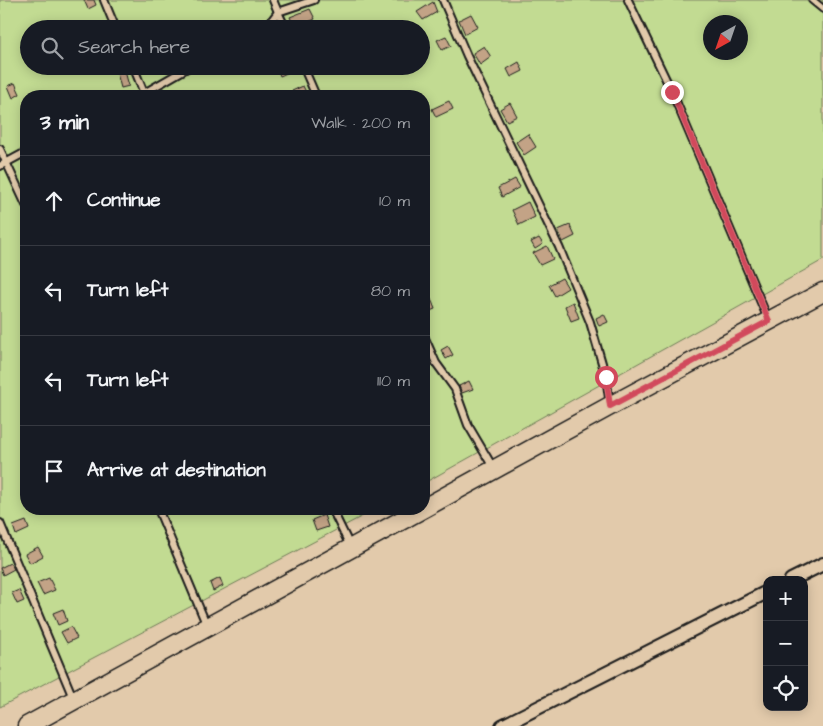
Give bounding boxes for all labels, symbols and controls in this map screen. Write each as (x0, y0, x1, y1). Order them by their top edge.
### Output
north arrow (703, 15, 748, 60)
search box (20, 20, 430, 75)
icon: search (38, 34, 66, 62)
text: Search here (78, 34, 190, 61)
route end (661, 81, 684, 104)
text: 3 min (40, 108, 89, 137)
text: Walk · 200 m (311, 112, 410, 134)
icon: ahead (40, 187, 68, 215)
text: Continue (87, 187, 161, 214)
text: 10 m (379, 190, 410, 212)
icon: left (40, 277, 68, 305)
text: Turn left (87, 277, 168, 304)
text: 80 m (371, 280, 410, 302)
route start (595, 366, 618, 389)
icon: left (40, 367, 68, 395)
text: Turn left (87, 367, 168, 394)
text: 110 m (377, 370, 410, 392)
icon: arrive (40, 457, 68, 485)
text: Arrive at destination (87, 457, 266, 484)
map controls (763, 576, 808, 711)
button: + (763, 576, 808, 621)
button: − (763, 621, 808, 666)
button: locate (763, 666, 808, 711)

